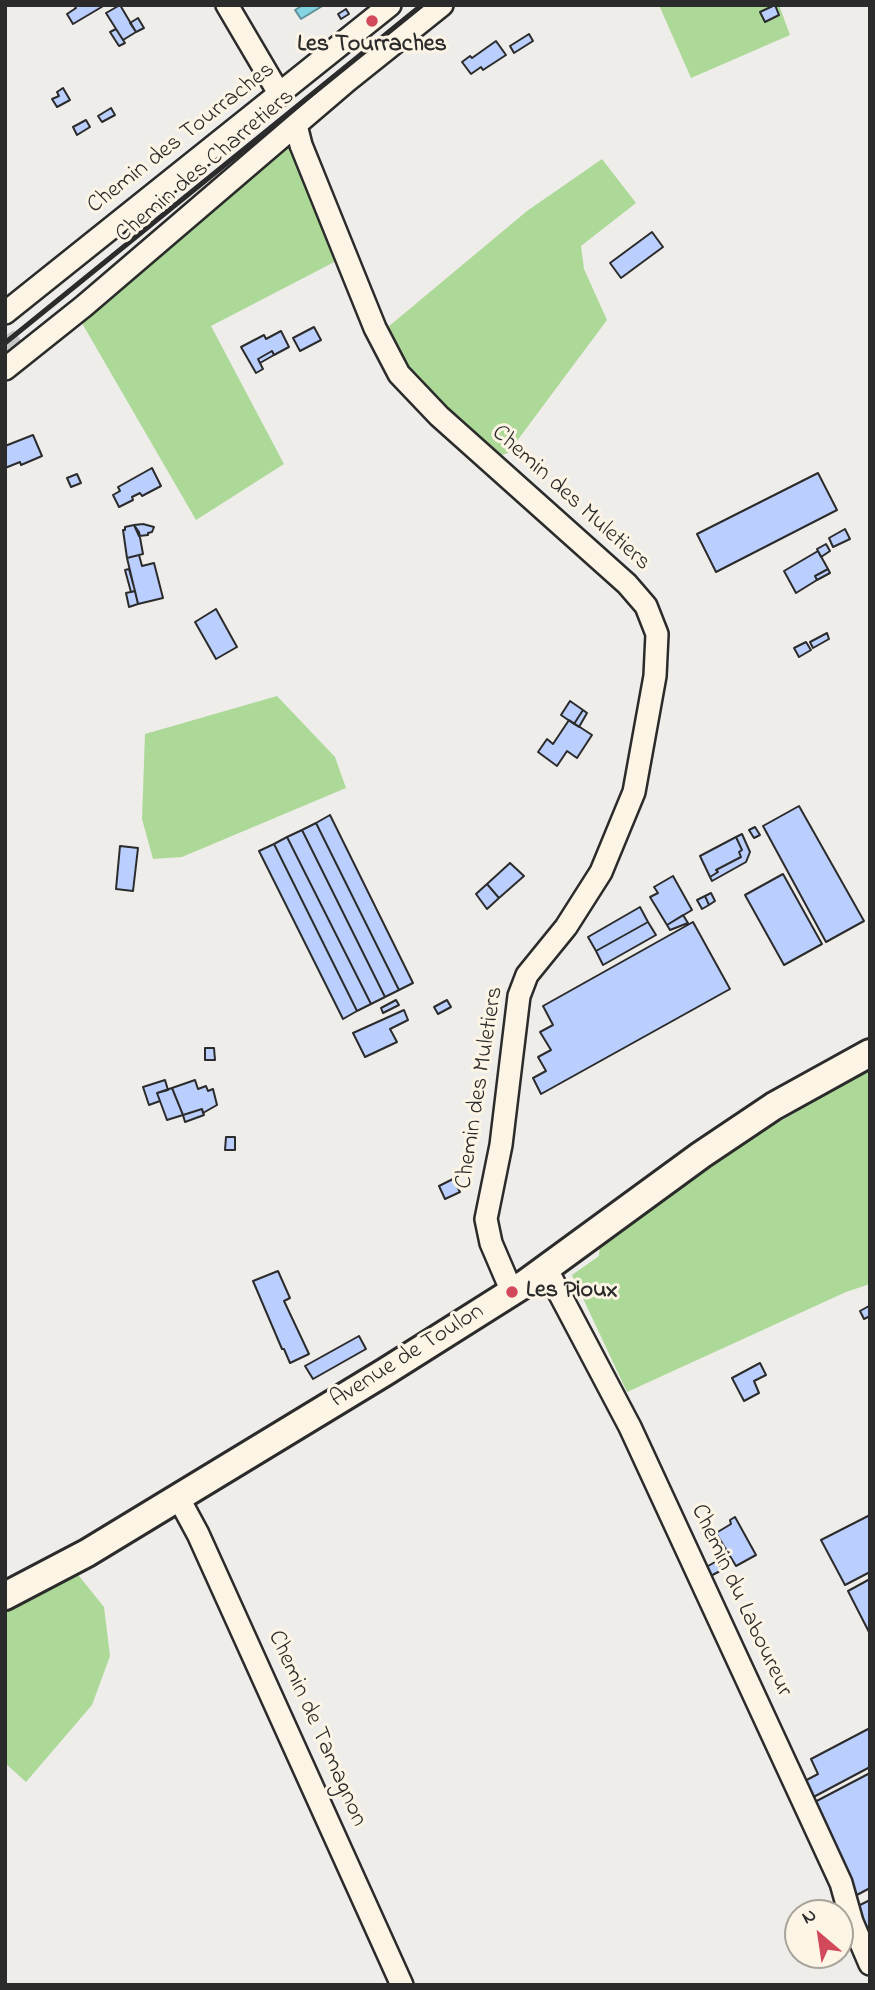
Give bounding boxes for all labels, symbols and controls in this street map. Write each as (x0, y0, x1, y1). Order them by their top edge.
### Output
marker: Les Tourraches (364, 13, 380, 29)
place label: Les Tourraches (297, 32, 447, 60)
street label: Chemin des Tourraches (82, 57, 282, 221)
street label: Chemin des Charretiers (111, 84, 301, 250)
street label: Chemin des Muletiers (484, 420, 656, 578)
street label: Chemin des Muletiers (451, 985, 511, 1191)
place label: Les Pioux (526, 1278, 618, 1306)
marker: Les Pioux (504, 1284, 520, 1300)
street label: Avenue de Toulon (326, 1298, 490, 1416)
street label: Chemin du Laboureur (683, 1500, 797, 1702)
street label: Chemin de Tamagnon (260, 1626, 372, 1832)
north arrow (784, 1899, 854, 1969)
text: N (797, 1902, 822, 1932)

